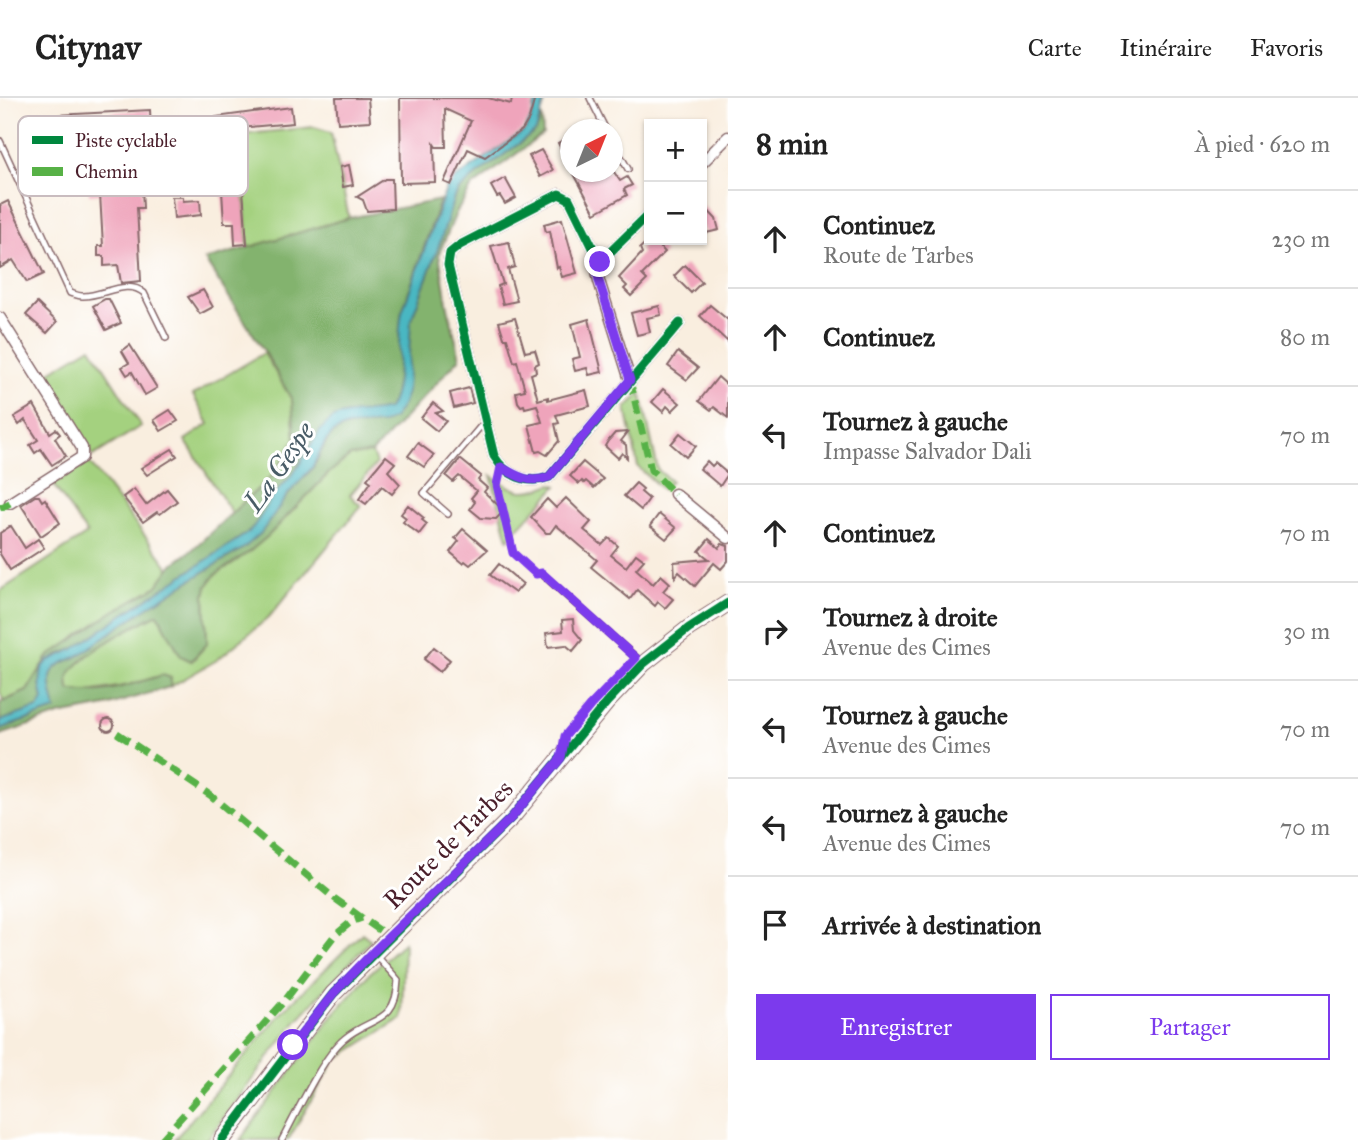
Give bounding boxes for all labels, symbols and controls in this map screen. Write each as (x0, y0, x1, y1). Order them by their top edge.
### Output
text: Citynav (35, 28, 141, 68)
text: Carte (1028, 33, 1082, 63)
text: Itinéraire (1120, 33, 1212, 63)
text: Favoris (1250, 33, 1323, 63)
legend (18, 116, 248, 196)
north arrow (560, 119, 623, 182)
map controls (644, 119, 707, 245)
button: + (644, 119, 707, 182)
text: 8 min (756, 126, 828, 162)
text: Piste cyclable (75, 129, 177, 152)
text: À pied · 620 m (1195, 130, 1330, 158)
text: Chemin (75, 160, 138, 183)
button: − (644, 182, 707, 245)
text: Continuez (823, 209, 935, 241)
icon: ahead (756, 220, 794, 258)
text: 230 m (1272, 225, 1330, 253)
text: Route de Tarbes (823, 241, 974, 269)
route end (584, 246, 615, 277)
icon: ahead (756, 318, 794, 356)
text: Continuez (823, 321, 935, 353)
text: 80 m (1280, 323, 1330, 351)
text: Tournez à gauche (823, 405, 1008, 437)
water label: La Gespe (235, 415, 323, 520)
icon: left (756, 416, 794, 454)
text: 70 m (1280, 421, 1330, 449)
text: Impasse Salvador Dali (823, 437, 1032, 465)
icon: ahead (756, 514, 794, 552)
text: Continuez (823, 517, 935, 549)
text: 70 m (1280, 519, 1330, 547)
text: Tournez à droite (823, 601, 998, 633)
icon: right (756, 612, 794, 650)
text: 30 m (1283, 617, 1330, 645)
text: Avenue des Cimes (823, 633, 991, 661)
text: Tournez à gauche (823, 699, 1008, 731)
icon: left (756, 710, 794, 748)
text: 70 m (1280, 715, 1330, 743)
text: Avenue des Cimes (823, 731, 991, 759)
street label: Route de Tarbes (376, 772, 520, 916)
text: Tournez à gauche (823, 797, 1008, 829)
icon: left (756, 808, 794, 846)
text: 70 m (1280, 813, 1330, 841)
text: Avenue des Cimes (823, 829, 991, 857)
icon: arrive (756, 906, 794, 944)
text: Arrivée à destination (823, 909, 1041, 941)
button: Enregistrer (756, 994, 1036, 1060)
button: Partager (1050, 994, 1330, 1060)
route start (277, 1029, 308, 1060)

